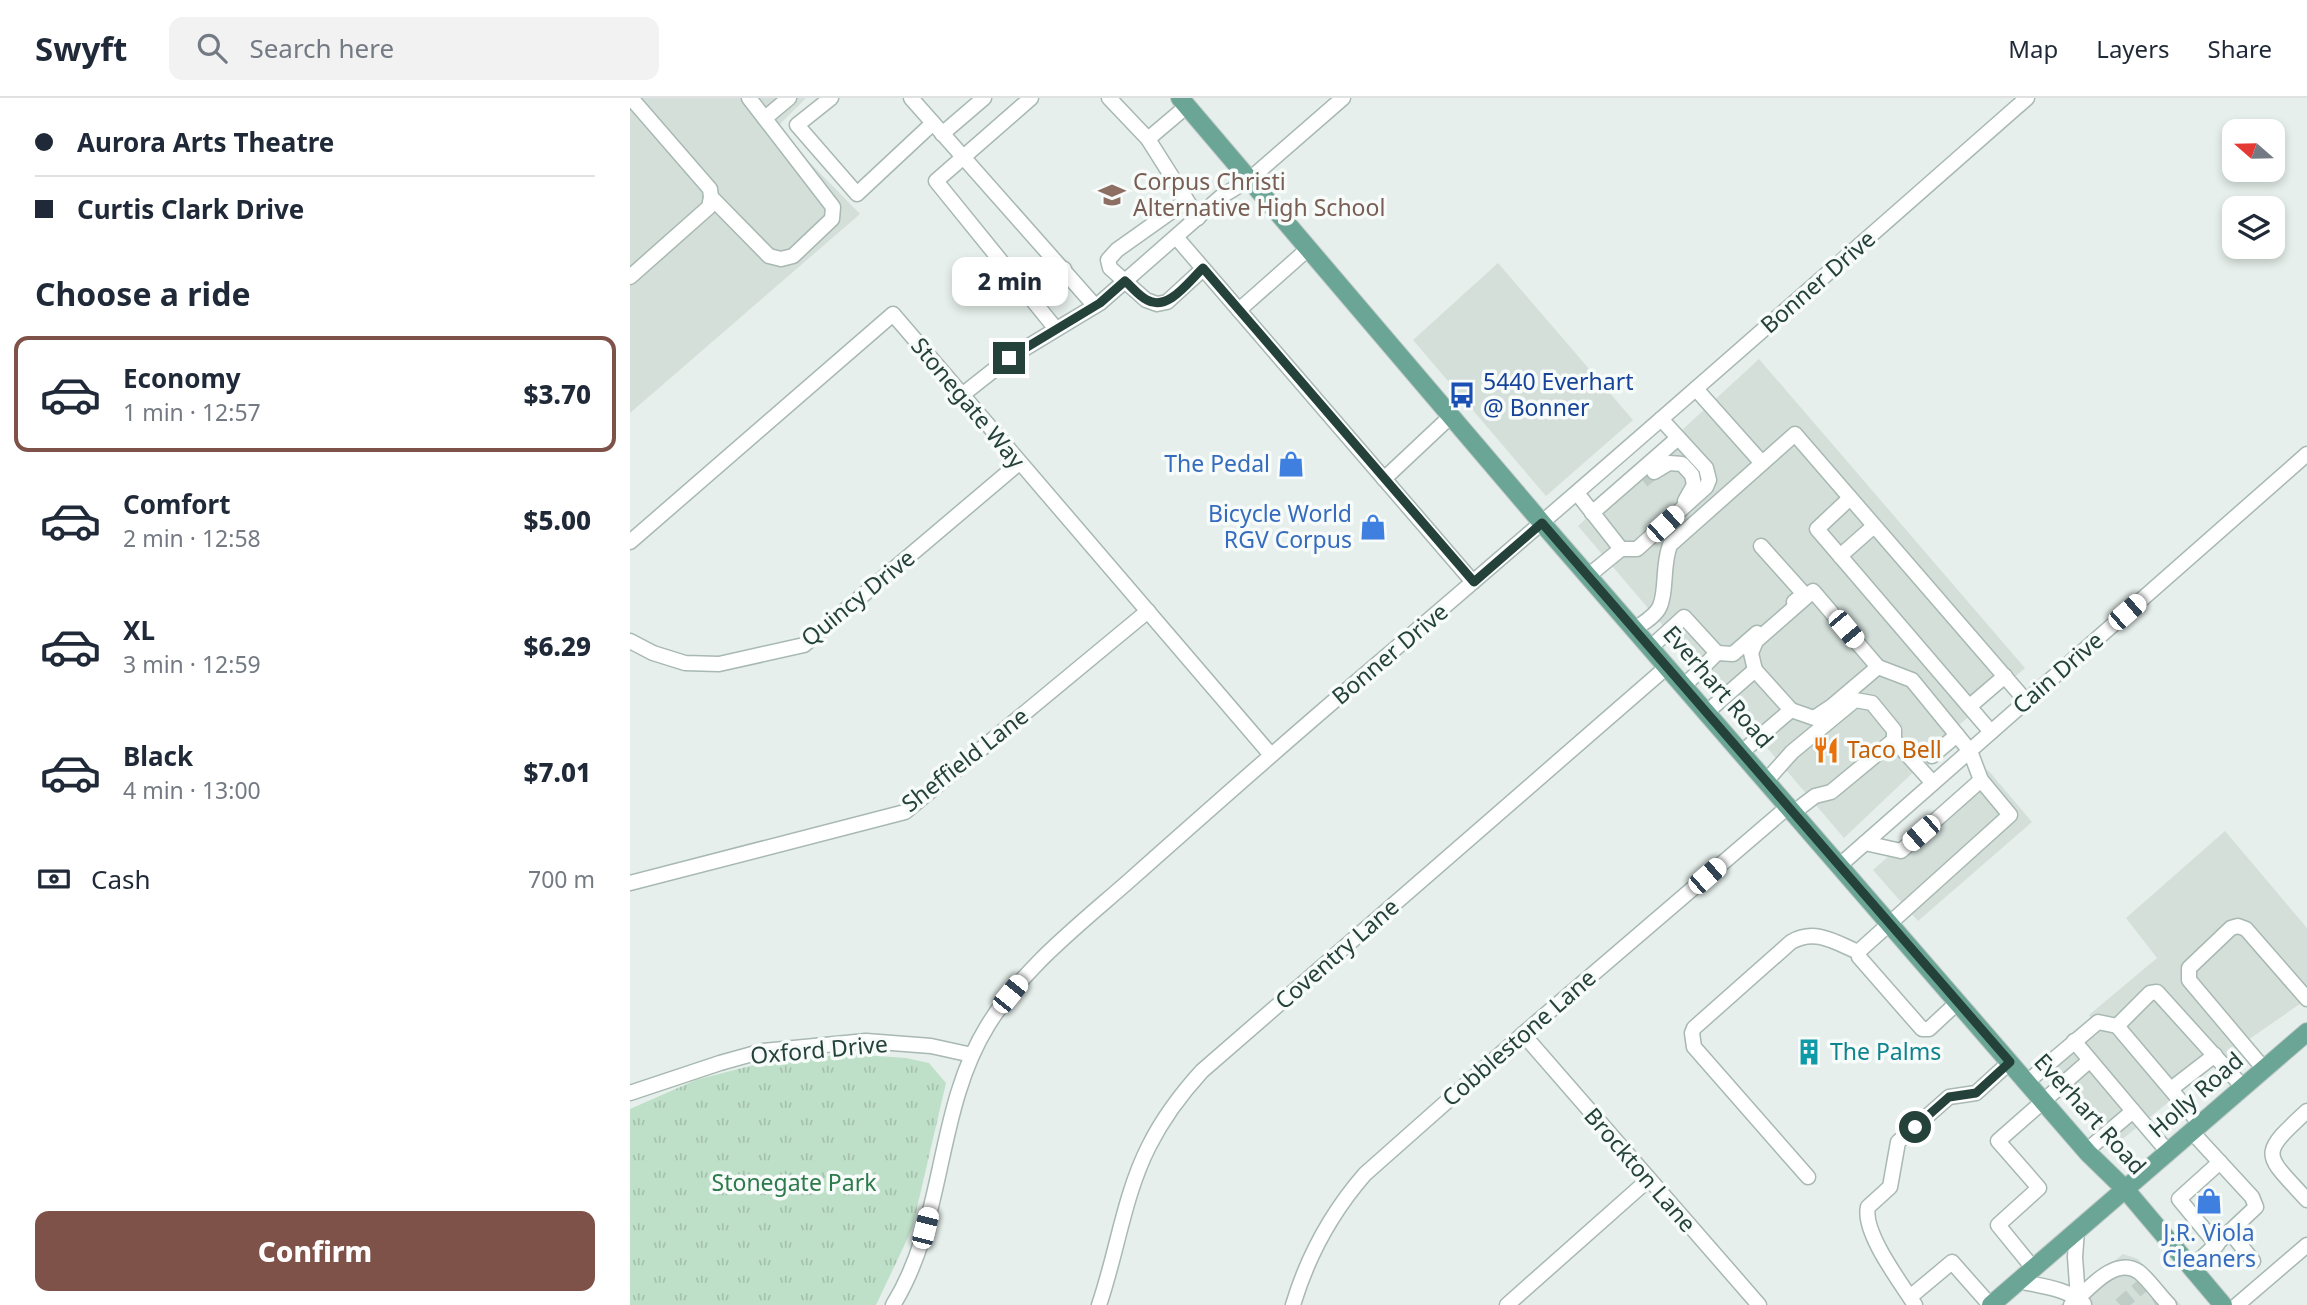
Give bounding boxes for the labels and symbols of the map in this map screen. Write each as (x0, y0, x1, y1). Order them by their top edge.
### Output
north arrow (2222, 119, 2286, 182)
place label: Corpus Christi Alternative High School (1133, 165, 1385, 223)
school or university icon: Corpus Christi Alternative High School (1097, 180, 1127, 210)
street label: Bonner Drive (1753, 222, 1882, 340)
callout: 2 min (951, 257, 1067, 306)
street label: Stonegate Way (904, 330, 1033, 475)
route end (993, 342, 1025, 374)
place label: 5440 Everhart @ Bonner (1483, 365, 1633, 423)
bus stop icon: 5440 Everhart @ Bonner (1447, 380, 1477, 410)
place label: The Pedal (1164, 447, 1270, 479)
shop icon: The Pedal (1276, 449, 1306, 479)
place label: Bicycle World RGV Corpus (1208, 497, 1352, 555)
car (1643, 502, 1688, 546)
shop icon: Bicycle World RGV Corpus (1358, 512, 1388, 542)
street label: Quincy Drive (794, 541, 921, 653)
car (2105, 590, 2150, 634)
street label: Bonner Drive (1324, 595, 1454, 711)
car (1825, 606, 1868, 652)
street label: Everhart Road (1656, 618, 1781, 755)
street label: Cain Drive (2005, 624, 2110, 721)
street label: Sheffield Lane (894, 700, 1034, 819)
place label: Taco Bell (1847, 733, 1942, 765)
restaurant icon: Taco Bell (1811, 735, 1841, 765)
car (1899, 811, 1944, 855)
car (1685, 854, 1730, 898)
street label: Coventry Lane (1268, 890, 1405, 1016)
street label: Cobblestone Lane (1435, 961, 1602, 1113)
car (989, 971, 1032, 1017)
street label: Oxford Drive (749, 1027, 889, 1071)
place label: The Palms (1830, 1035, 1941, 1067)
building icon: The Palms (1794, 1037, 1824, 1067)
street label: Holly Road (2141, 1044, 2250, 1144)
street label: Everhart Road (2028, 1046, 2154, 1181)
street label: Brockton Lane (1578, 1100, 1704, 1239)
route start (1899, 1111, 1931, 1143)
park label: Stonegate Park (712, 1166, 877, 1198)
shop icon: J.R. Viola Cleaners (2194, 1186, 2224, 1216)
car (910, 1205, 941, 1251)
place label: J.R. Viola Cleaners (2161, 1216, 2256, 1274)

